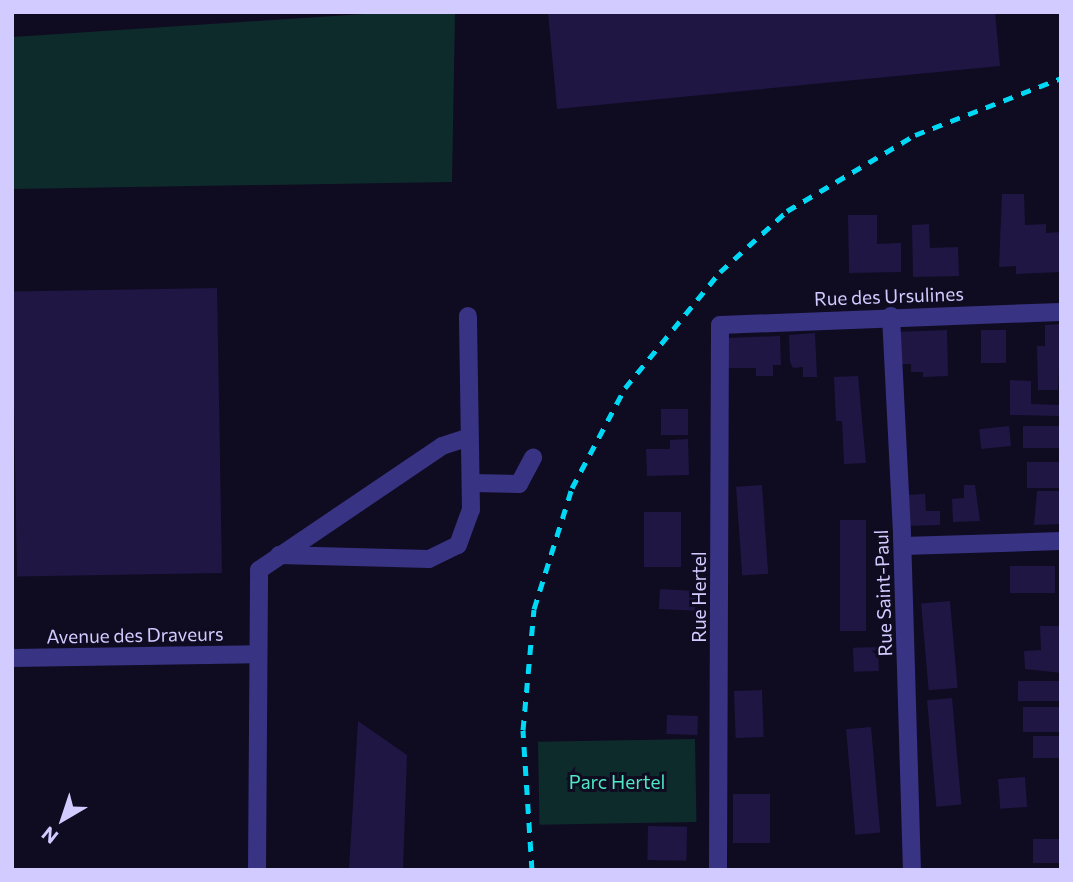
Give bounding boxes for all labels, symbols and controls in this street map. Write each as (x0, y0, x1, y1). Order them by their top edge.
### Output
street label: Rue des Ursulines (814, 282, 964, 310)
street label: Rue Saint-Paul (869, 529, 897, 657)
street label: Rue Hertel (688, 551, 710, 643)
street label: Avenue des Draveurs (46, 622, 224, 648)
park label: Parc Hertel (569, 771, 665, 793)
north arrow (28, 784, 98, 854)
text: N (37, 822, 62, 849)

